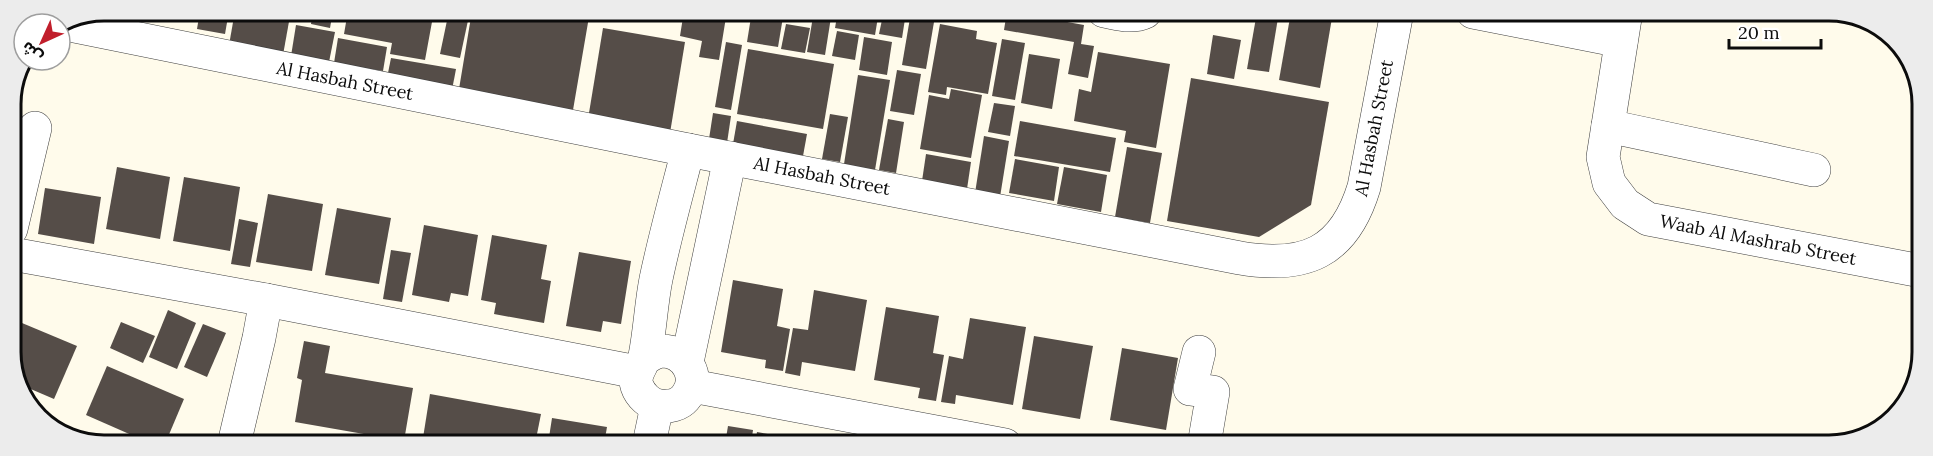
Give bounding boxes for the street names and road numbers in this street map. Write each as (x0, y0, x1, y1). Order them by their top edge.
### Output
street label: Al Hasbah Street (274, 56, 415, 105)
street label: Al Hasbah Street (1349, 58, 1398, 199)
street label: Al Hasbah Street (751, 151, 892, 200)
street label: Waab Al Mashrab Street (1658, 209, 1858, 270)

